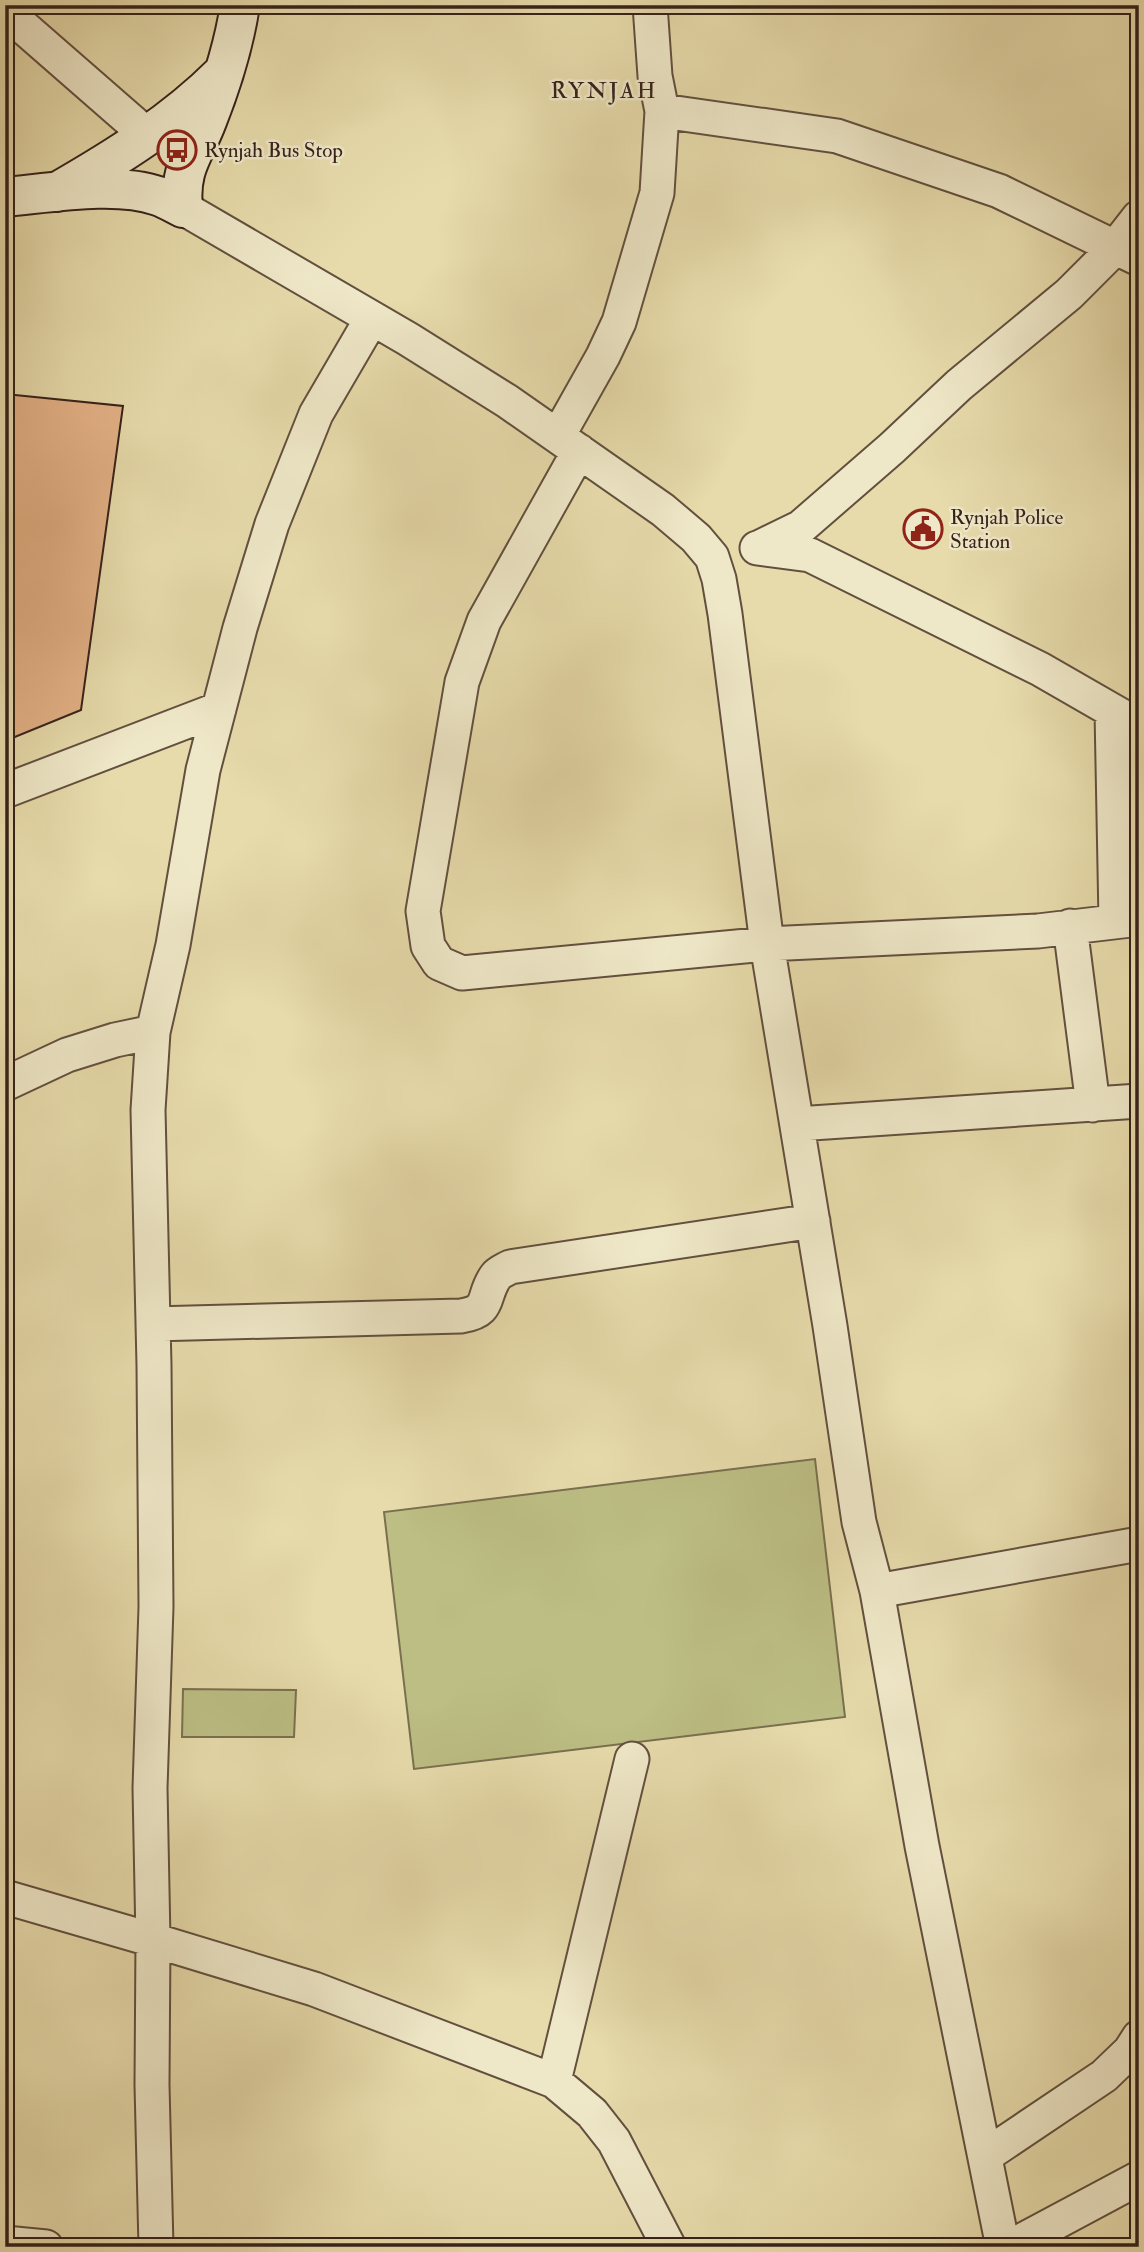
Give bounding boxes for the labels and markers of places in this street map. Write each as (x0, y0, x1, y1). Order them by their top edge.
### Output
bus stop icon: Rynjah Bus Stop (156, 129, 198, 171)
place label: Rynjah Bus Stop (204, 137, 343, 164)
place label: Rynjah Police Station (950, 504, 1064, 555)
public building icon: Rynjah Police Station (902, 508, 944, 550)

